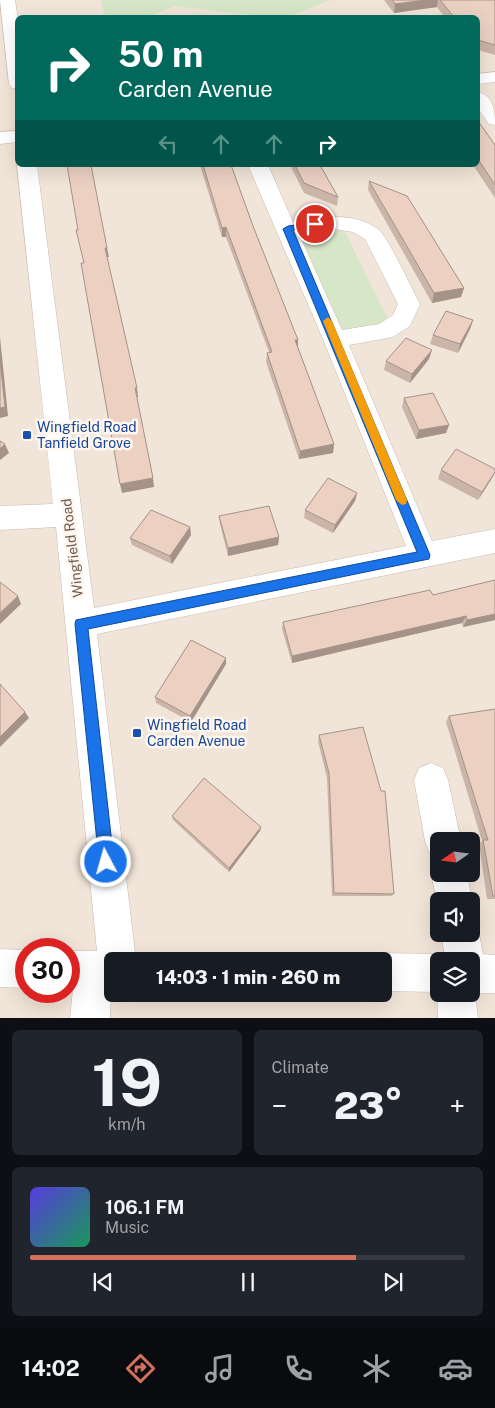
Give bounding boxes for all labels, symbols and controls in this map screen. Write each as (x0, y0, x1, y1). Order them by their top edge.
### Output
text: 50 m (118, 34, 203, 75)
icon: right (35, 35, 100, 100)
text: Carden Avenue (118, 76, 273, 102)
icon: left (154, 130, 182, 158)
icon: ahead (207, 130, 235, 158)
icon: ahead (260, 130, 288, 158)
icon: right (313, 130, 341, 158)
pin (294, 203, 336, 245)
icon: arrive (301, 210, 329, 238)
place label: Wingfield Road Tanfield Grove (37, 419, 137, 451)
marker: Wingfield Road Tanfield Grove (21, 429, 33, 441)
street label: Wingfield Road (58, 498, 86, 598)
place label: Wingfield Road Carden Avenue (147, 717, 247, 749)
marker: Wingfield Road Carden Avenue (131, 727, 143, 739)
north arrow (430, 832, 480, 882)
map controls (430, 832, 480, 1002)
position arrow (79, 835, 131, 887)
button: sound (430, 892, 480, 942)
speed limit sign: 30 (15, 938, 80, 1003)
button: layers (430, 952, 480, 1002)
text: 14:03 · 1 min · 260 m (156, 966, 340, 988)
text: 19 (91, 1044, 162, 1121)
text: Climate (272, 1058, 329, 1077)
text: 23° (334, 1083, 403, 1128)
text: − (272, 1089, 287, 1122)
text: + (449, 1089, 465, 1122)
text: km/h (108, 1115, 146, 1134)
text: 106.1 FM (105, 1196, 185, 1218)
text: Music (105, 1218, 149, 1237)
icon: previous (89, 1268, 117, 1296)
icon: pause (234, 1268, 262, 1296)
icon: next (379, 1268, 407, 1296)
icon: directions (123, 1351, 158, 1386)
icon: music (202, 1351, 237, 1386)
icon: phone (281, 1351, 316, 1386)
icon: climate (359, 1351, 394, 1386)
icon: car (438, 1351, 473, 1386)
text: 14:02 (22, 1355, 80, 1381)

